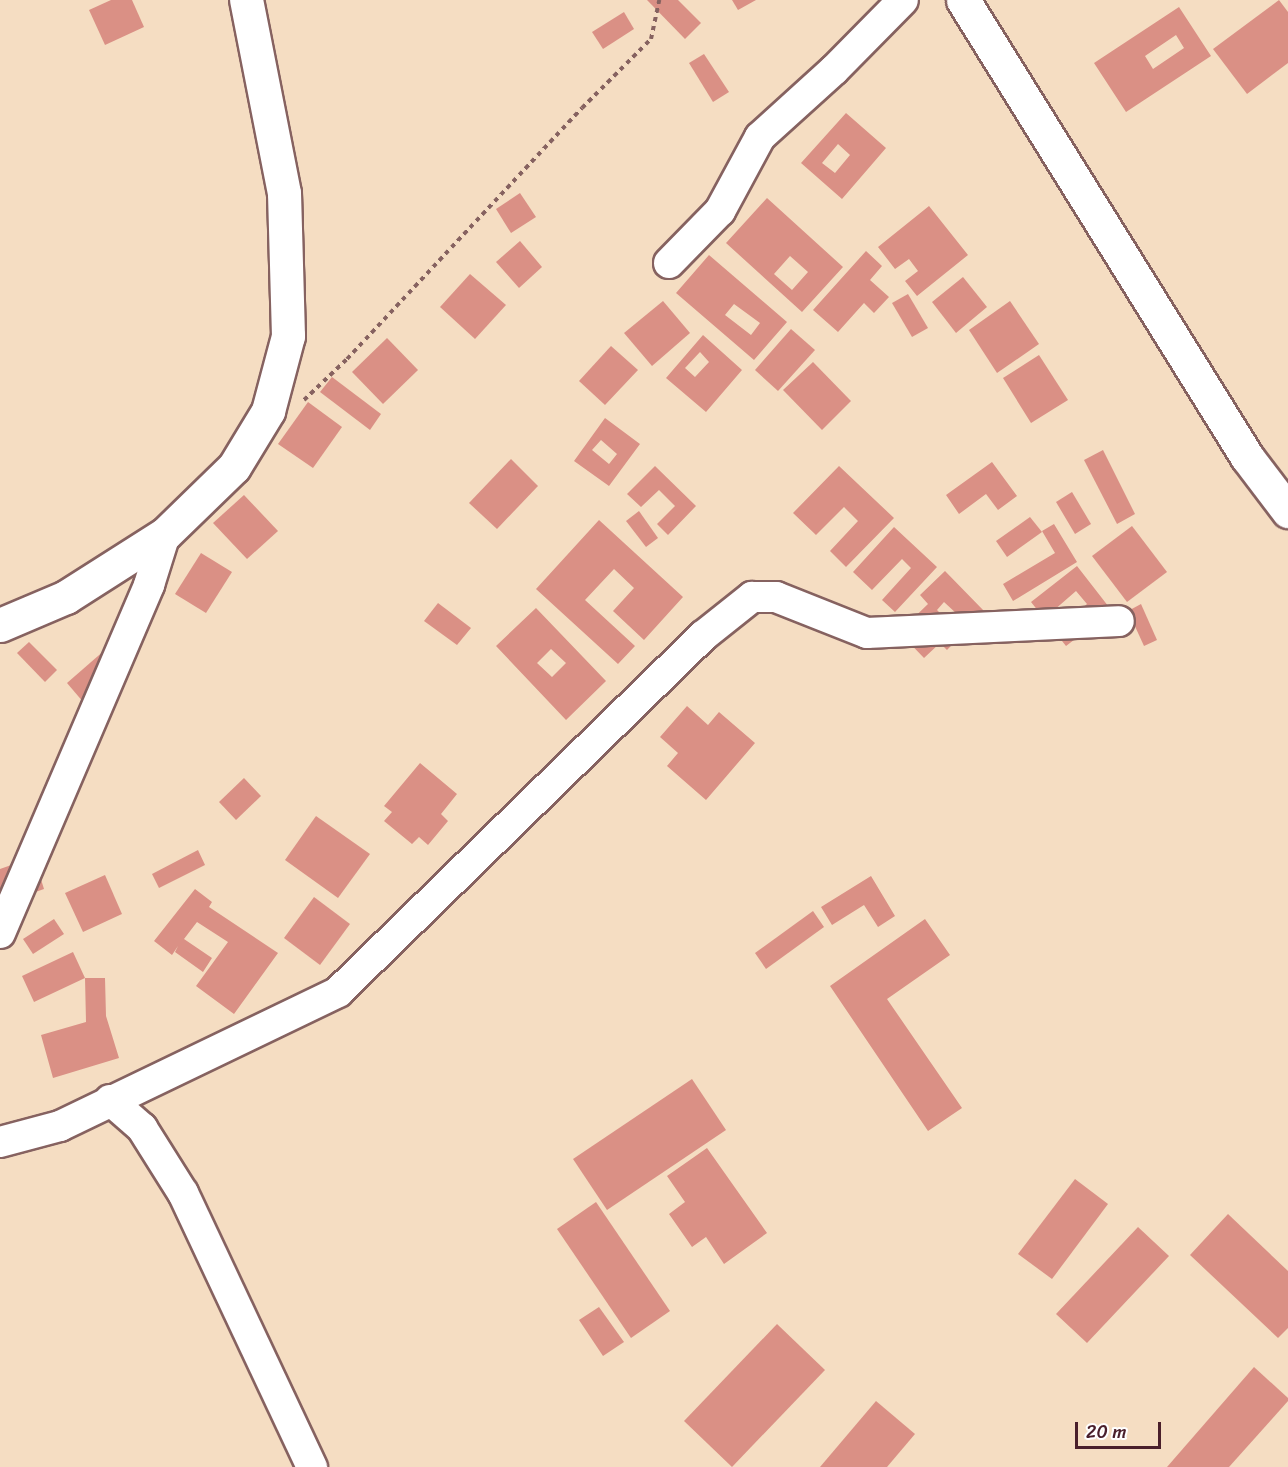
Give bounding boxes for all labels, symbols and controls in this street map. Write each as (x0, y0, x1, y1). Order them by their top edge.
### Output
scale bar (1078, 1410, 1164, 1448)
text: 20 m (1086, 1416, 1126, 1448)

